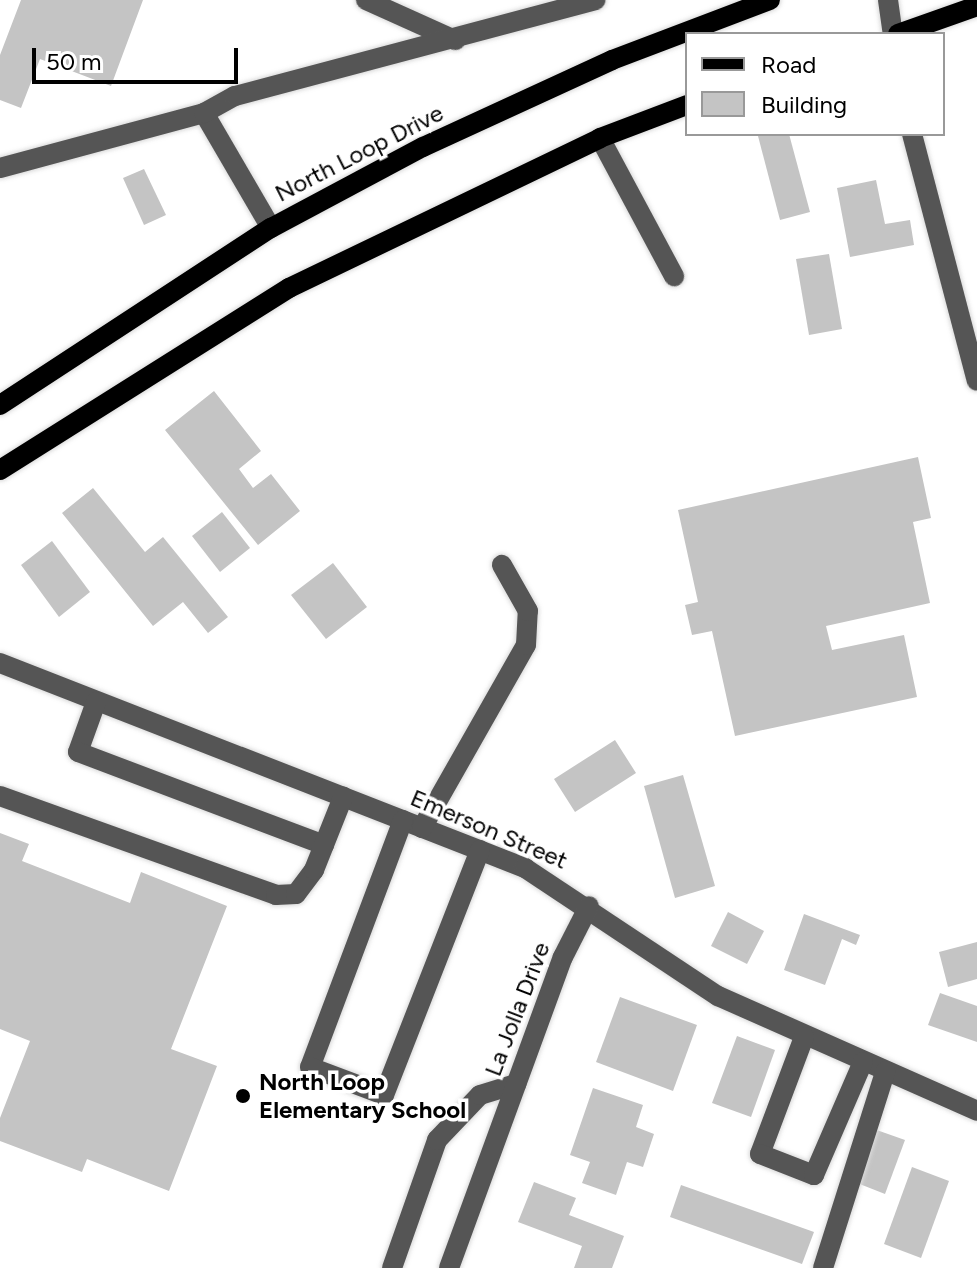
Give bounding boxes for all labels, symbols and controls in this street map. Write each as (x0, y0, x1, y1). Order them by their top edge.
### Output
scale bar (36, 32, 242, 82)
legend (685, 32, 945, 136)
text: 50 m (46, 47, 102, 76)
text: Road (761, 50, 816, 79)
text: Building (761, 90, 847, 119)
street label: North Loop Drive (270, 98, 448, 208)
street label: Emerson Street (406, 783, 572, 875)
street label: La Jolla Drive (478, 938, 556, 1080)
place label: North Loop Elementary School (259, 1068, 466, 1124)
marker: North Loop Elementary School (234, 1087, 252, 1105)

